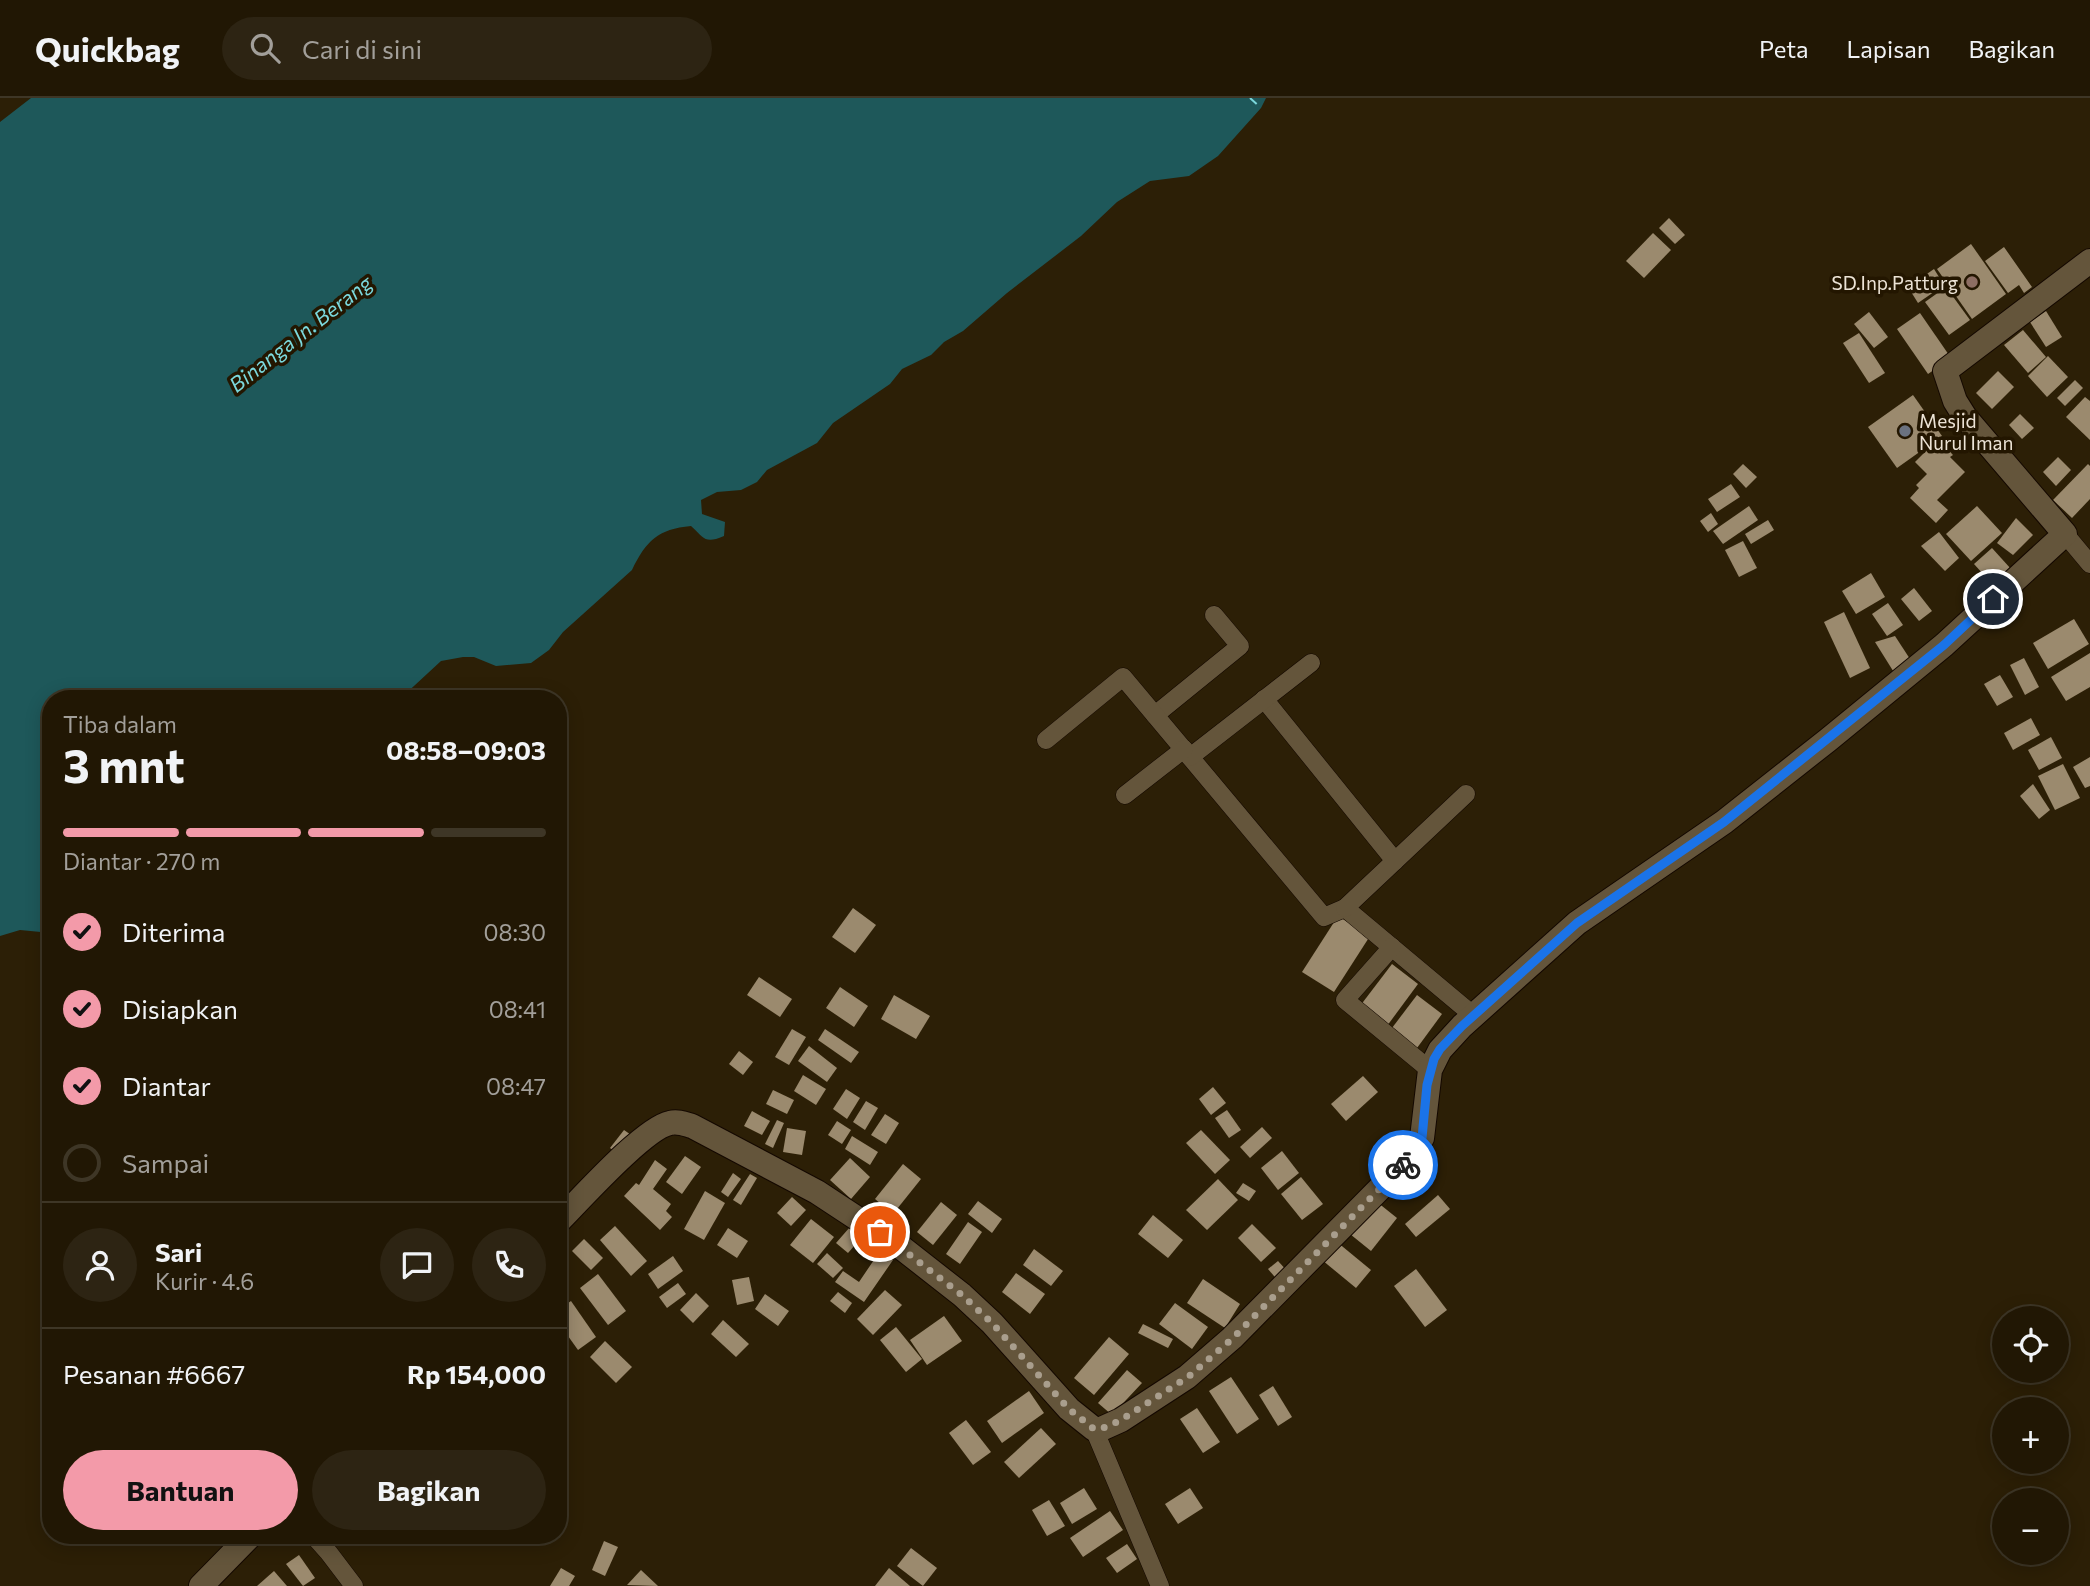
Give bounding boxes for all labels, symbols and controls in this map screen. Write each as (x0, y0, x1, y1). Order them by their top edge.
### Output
search box (222, 17, 712, 80)
text: Quickbag (35, 28, 180, 69)
icon: search (246, 29, 284, 67)
text: Cari di sini (302, 33, 422, 64)
text: Peta (1759, 34, 1809, 63)
text: Lapisan (1847, 34, 1930, 63)
text: Bagikan (1968, 34, 2055, 63)
water label: Binanga Jn. Berang (224, 268, 378, 397)
place label: SD.Inp.Patturg (1832, 271, 1958, 294)
marker: SD.Inp.Patturg (1964, 274, 1980, 290)
place label: Mesjid Nurul Iman (1919, 409, 2013, 454)
marker: Mesjid Nurul Iman (1897, 423, 1913, 439)
pin (1963, 569, 2023, 629)
icon: home (1974, 580, 2012, 618)
text: Tiba dalam (63, 710, 177, 738)
text: 08:58–09:03 (386, 734, 546, 765)
text: 3 mnt (63, 736, 185, 792)
text: Diantar · 270 m (63, 847, 220, 875)
icon: check (63, 913, 101, 951)
text: Diterima (122, 916, 225, 947)
text: 08:30 (483, 918, 546, 946)
icon: check (63, 990, 101, 1028)
text: Disiapkan (122, 993, 238, 1024)
text: 08:41 (489, 995, 546, 1023)
icon: check (63, 1067, 101, 1105)
text: Diantar (122, 1070, 211, 1101)
text: 08:47 (486, 1072, 546, 1100)
courier (1368, 1130, 1438, 1200)
icon: bike (1384, 1146, 1422, 1184)
text: Sampai (122, 1147, 209, 1178)
pin (850, 1202, 910, 1262)
icon: bag (861, 1213, 899, 1251)
button: person (63, 1228, 137, 1302)
button: chat (380, 1228, 454, 1302)
button: phone (472, 1228, 546, 1302)
text: Sari (155, 1236, 202, 1267)
text: Kurir · 4.6 (155, 1267, 254, 1295)
map controls (1992, 1306, 2069, 1565)
button: locate (1992, 1306, 2069, 1383)
text: Pesanan #6667 (63, 1358, 245, 1389)
text: Rp 154,000 (407, 1358, 546, 1389)
button: + (1992, 1397, 2069, 1474)
button: Bantuan (63, 1450, 298, 1530)
button: Bagikan (312, 1450, 546, 1530)
button: − (1992, 1488, 2069, 1565)

